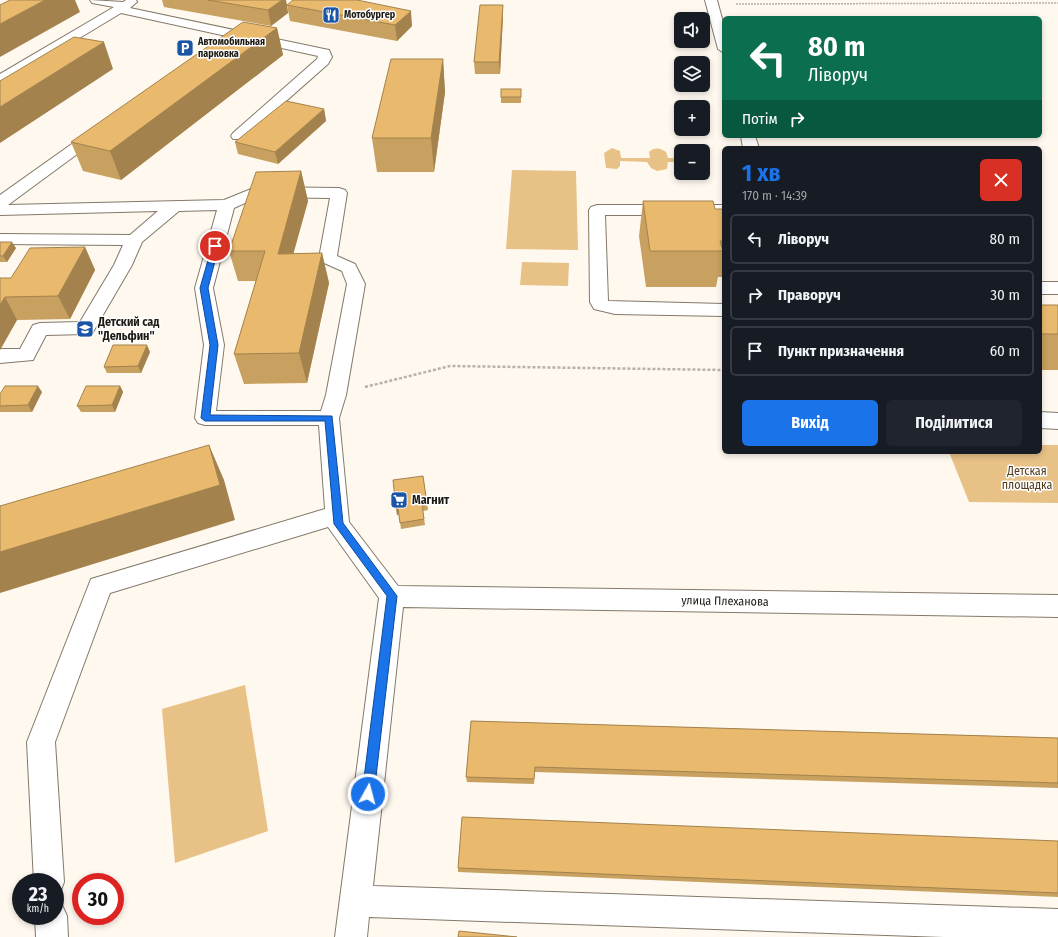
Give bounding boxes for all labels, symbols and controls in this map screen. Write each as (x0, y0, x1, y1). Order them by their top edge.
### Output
restaurant icon: Мотобургер (321, 5, 341, 25)
place label: Мотобургер (344, 9, 396, 21)
map controls (674, 12, 710, 180)
button: sound (674, 12, 710, 48)
text: 80 m (808, 30, 865, 63)
icon: left (742, 32, 794, 84)
place label: Автомобильная парковка (197, 36, 265, 60)
parking icon: Автомобильная парковка (175, 38, 195, 58)
button: layers (674, 56, 710, 92)
text: Ліворуч (808, 64, 868, 86)
button: + (674, 100, 710, 136)
icon: right (786, 108, 808, 130)
text: Потім (742, 110, 778, 128)
button: − (674, 144, 710, 180)
text: 1 хв (742, 159, 781, 187)
button: close (980, 159, 1022, 201)
text: 170 m · 14:39 (742, 188, 807, 203)
icon: left (744, 228, 766, 250)
pin (198, 229, 232, 263)
text: Ліворуч (778, 230, 829, 248)
text: 80 m (990, 230, 1020, 248)
icon: arrive (204, 235, 226, 257)
icon: right (744, 284, 766, 306)
text: Праворуч (778, 286, 841, 304)
text: 30 m (990, 286, 1020, 304)
place label: Детский сад "Дельфин" (97, 315, 159, 343)
school or university icon: Детский сад "Дельфин" (75, 319, 95, 339)
icon: arrive (744, 340, 766, 362)
text: Пункт призначення (778, 342, 904, 360)
text: 60 m (990, 342, 1020, 360)
button: Вихід (742, 400, 878, 446)
button: Поділитися (886, 400, 1022, 446)
park label: Детская площадка (1002, 464, 1052, 492)
supermarket icon: Магнит (389, 490, 409, 510)
place label: Магнит (412, 493, 450, 507)
street label: улица Плеханова (681, 593, 769, 609)
position arrow (347, 773, 389, 815)
speed limit sign: 30 (72, 873, 124, 925)
text: 23 (29, 882, 47, 906)
text: km/h (27, 903, 49, 915)

